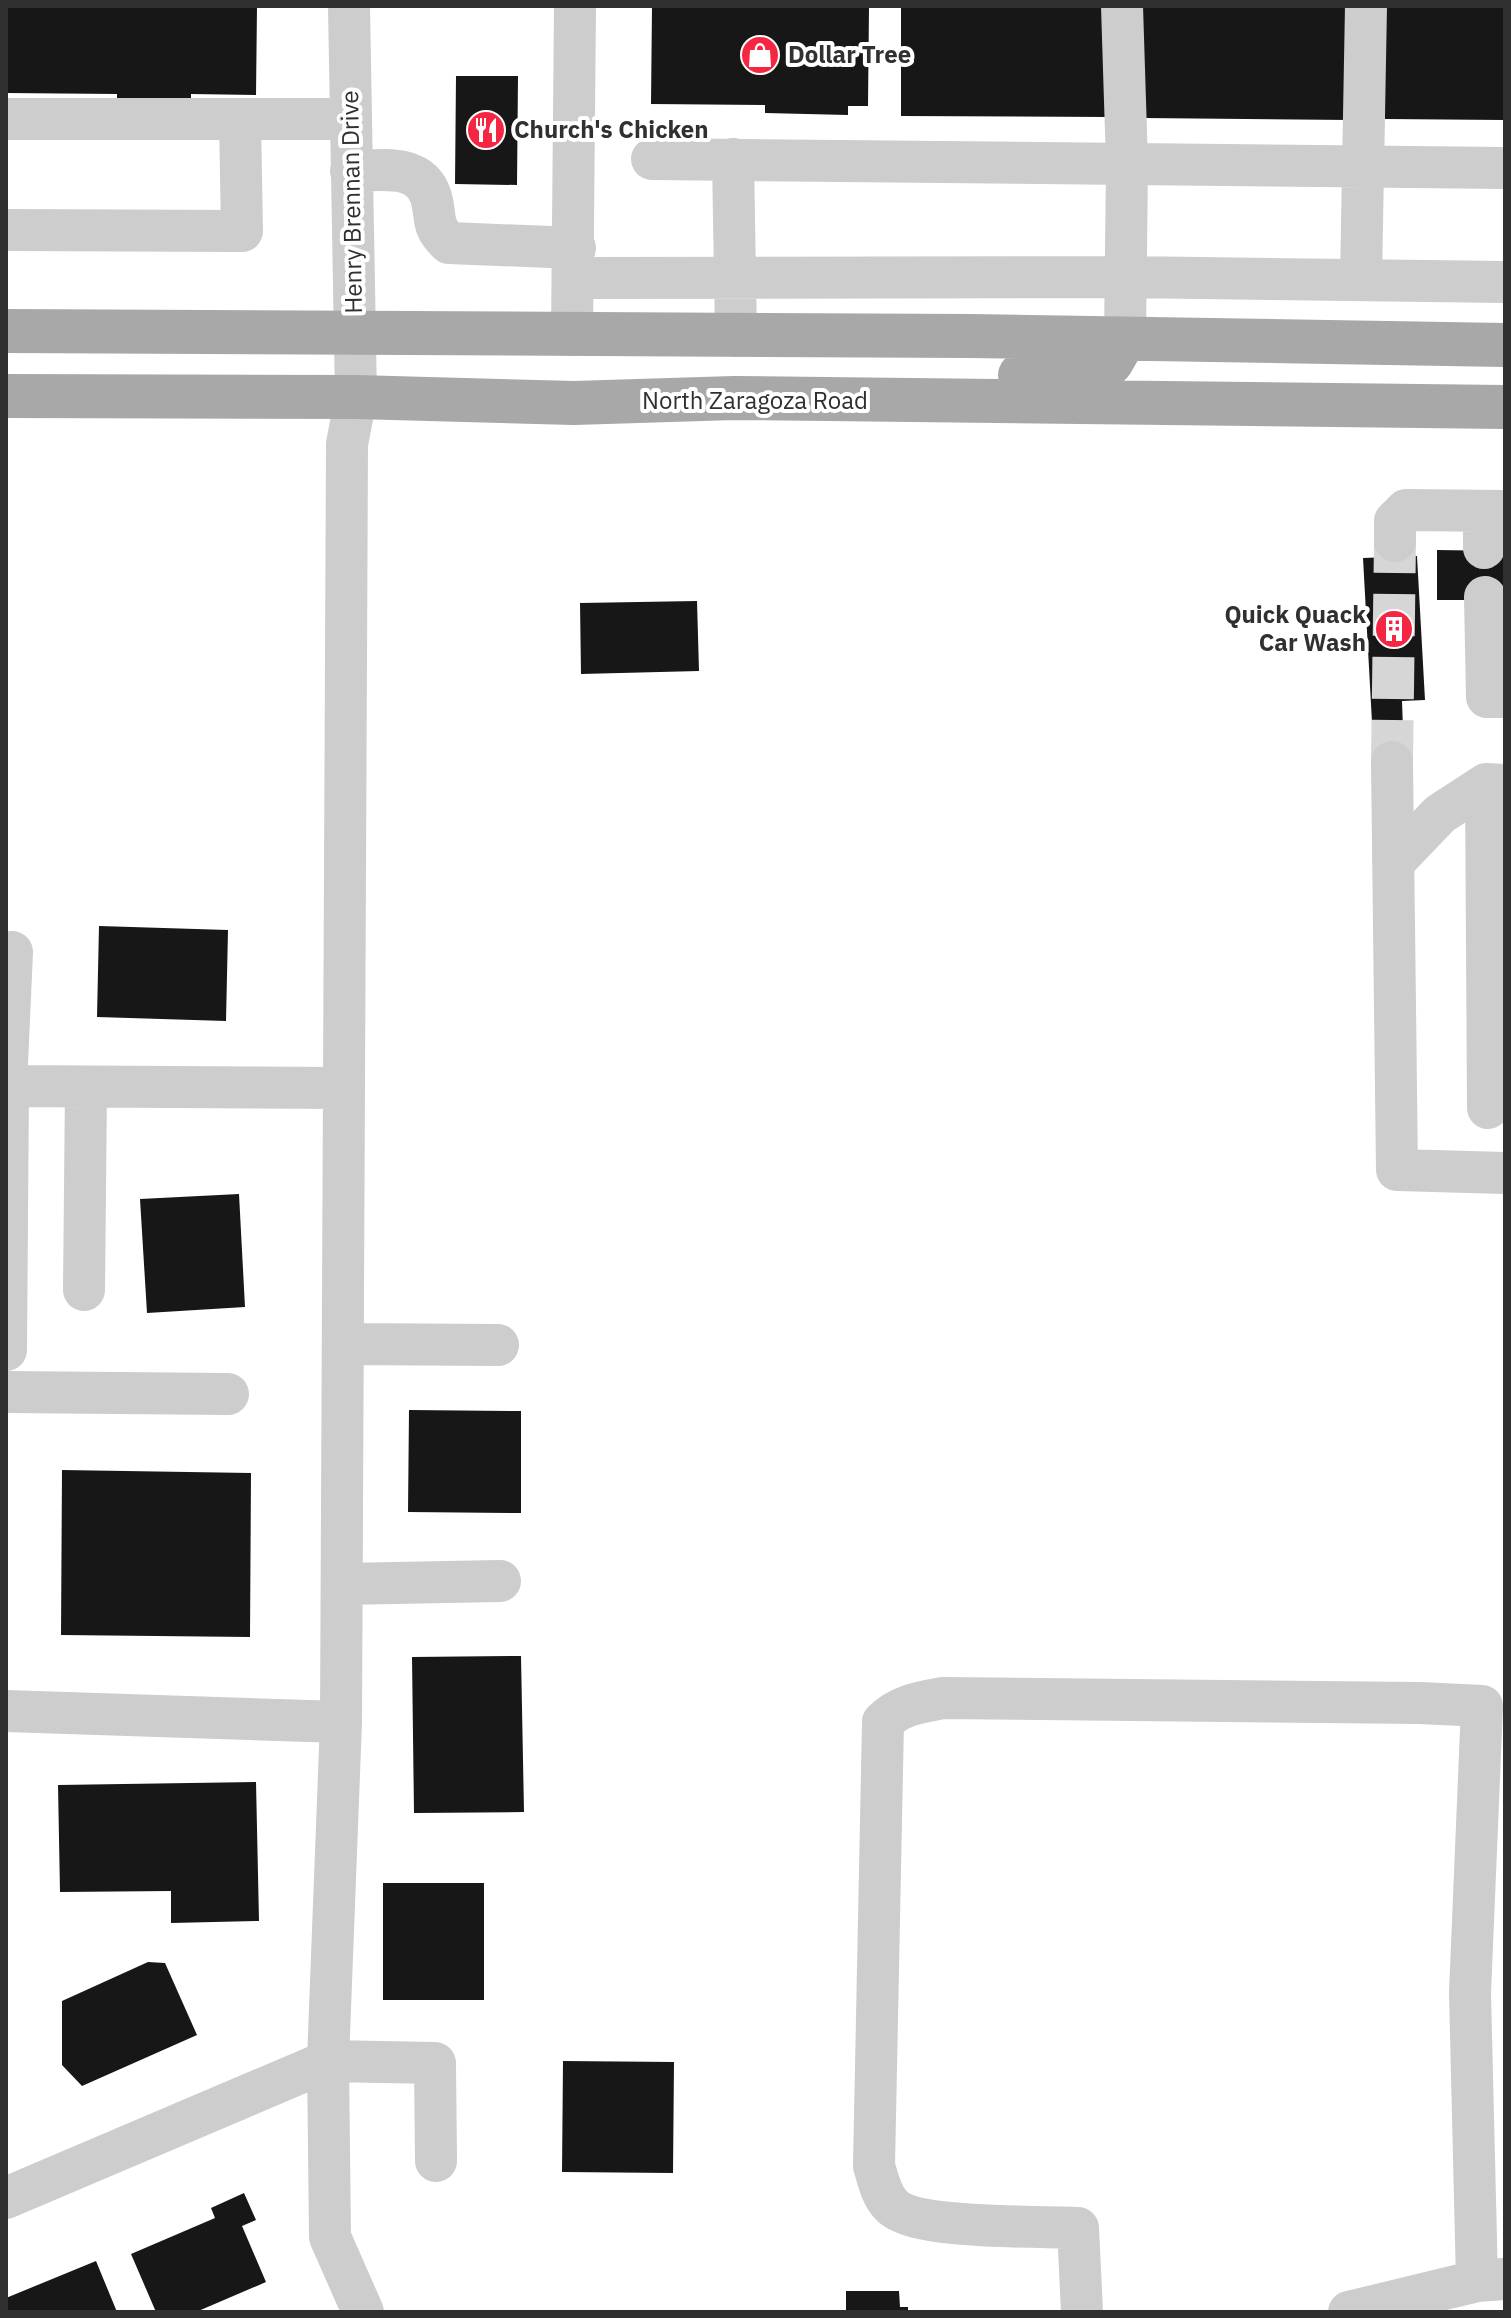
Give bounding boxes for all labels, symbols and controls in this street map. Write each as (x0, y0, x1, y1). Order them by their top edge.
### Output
shop icon: Dollar Tree (739, 34, 781, 76)
place label: Dollar Tree (788, 38, 911, 70)
street label: Henry Brennan Drive (333, 90, 369, 314)
restaurant icon: Church's Chicken (465, 109, 507, 151)
place label: Church's Chicken (514, 113, 709, 145)
street label: North Zaragoza Road (642, 384, 868, 416)
place label: Quick Quack Car Wash (1224, 598, 1366, 658)
building icon: Quick Quack Car Wash (1373, 608, 1415, 650)

